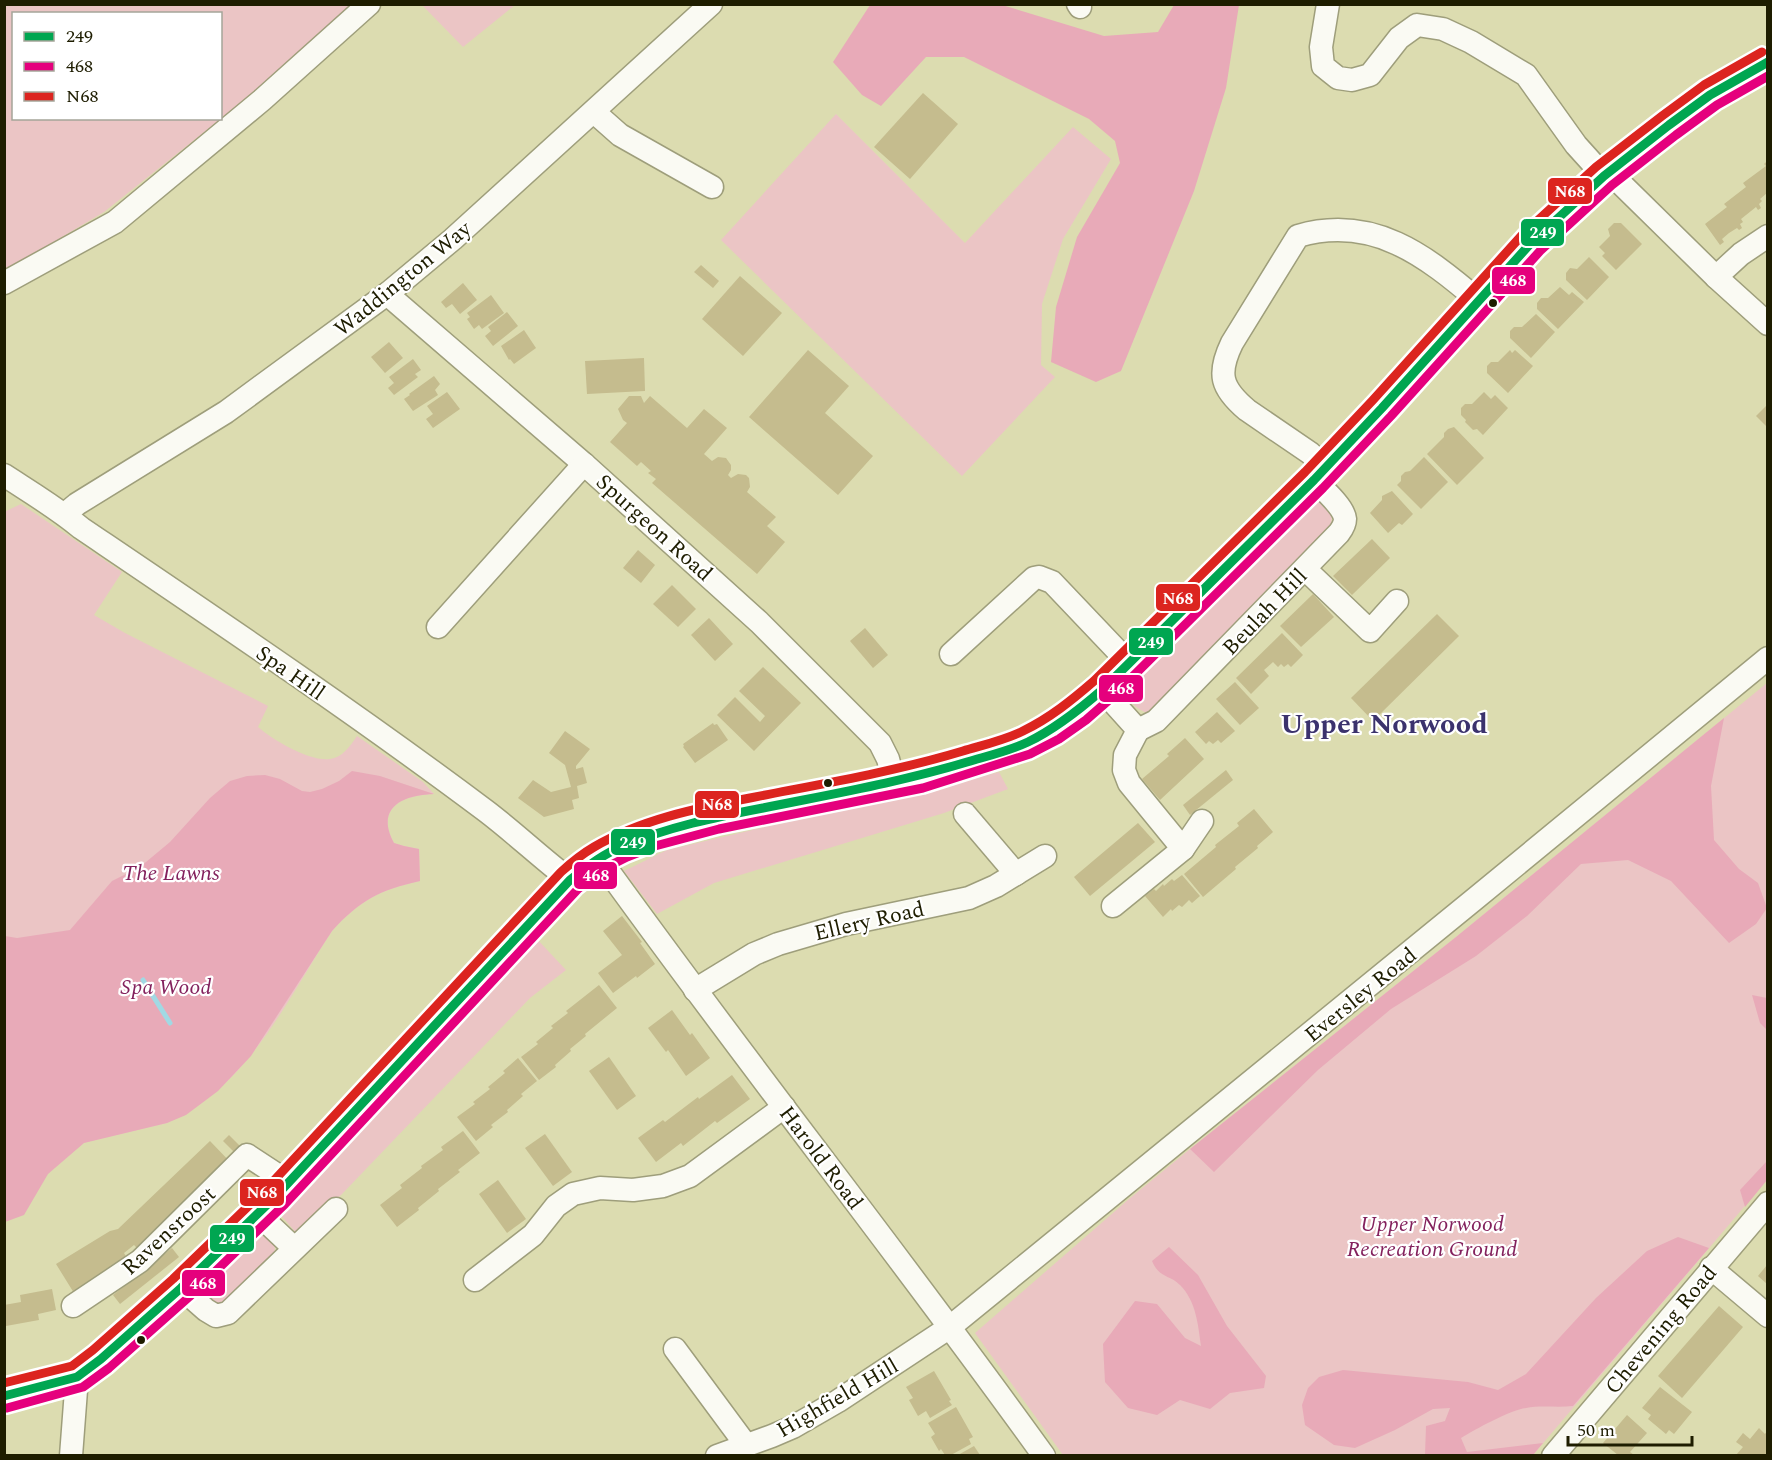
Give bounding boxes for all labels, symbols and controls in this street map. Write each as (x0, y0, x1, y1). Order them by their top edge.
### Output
legend (12, 12, 222, 120)
text: 249 (66, 23, 93, 50)
text: 468 (66, 53, 93, 80)
text: N68 (66, 83, 98, 110)
line badge: N68 (1547, 177, 1593, 205)
text: N68 (1554, 180, 1586, 204)
street label: Waddington Way (327, 212, 480, 345)
line badge: 249 (1520, 218, 1565, 247)
text: 249 (1530, 221, 1556, 245)
line badge: 468 (1491, 266, 1536, 295)
text: 468 (1500, 269, 1526, 293)
unlabelled marker (1487, 297, 1499, 309)
street label: Spurgeon Road (588, 467, 720, 590)
street label: Beulah Hill (1215, 561, 1315, 663)
line badge: N68 (1155, 583, 1201, 612)
text: N68 (1162, 587, 1194, 611)
line badge: 249 (1128, 627, 1174, 656)
text: 249 (1138, 631, 1164, 655)
street label: Spa Hill (249, 637, 332, 709)
line badge: 468 (1098, 674, 1144, 703)
text: 468 (1108, 677, 1134, 701)
district label: Upper Norwood (1280, 703, 1488, 746)
unlabelled marker (822, 777, 834, 789)
line badge: N68 (694, 790, 740, 819)
text: N68 (701, 793, 733, 817)
line badge: 249 (610, 828, 656, 856)
text: 249 (620, 831, 646, 855)
park label: The Lawns (122, 857, 220, 890)
line badge: 468 (573, 861, 618, 890)
text: 468 (583, 864, 609, 888)
street label: Ellery Road (811, 893, 928, 950)
street label: Eversley Road (1297, 939, 1424, 1051)
park label: Spa Wood (120, 971, 212, 1004)
street label: Harold Road (771, 1099, 871, 1217)
street label: Ravensroost (114, 1178, 224, 1284)
line badge: N68 (239, 1178, 285, 1207)
text: N68 (246, 1181, 278, 1205)
park label: Upper Norwood Recreation Ground (1347, 1208, 1517, 1266)
line badge: 249 (209, 1224, 255, 1253)
text: 249 (219, 1227, 245, 1251)
street label: Chevening Road (1597, 1258, 1725, 1402)
line badge: 468 (181, 1269, 226, 1297)
text: 468 (190, 1272, 216, 1296)
unlabelled marker (135, 1334, 147, 1346)
street label: Highfield Hill (771, 1350, 905, 1447)
scale bar (1568, 1409, 1692, 1447)
text: 50 m (1577, 1417, 1615, 1444)

